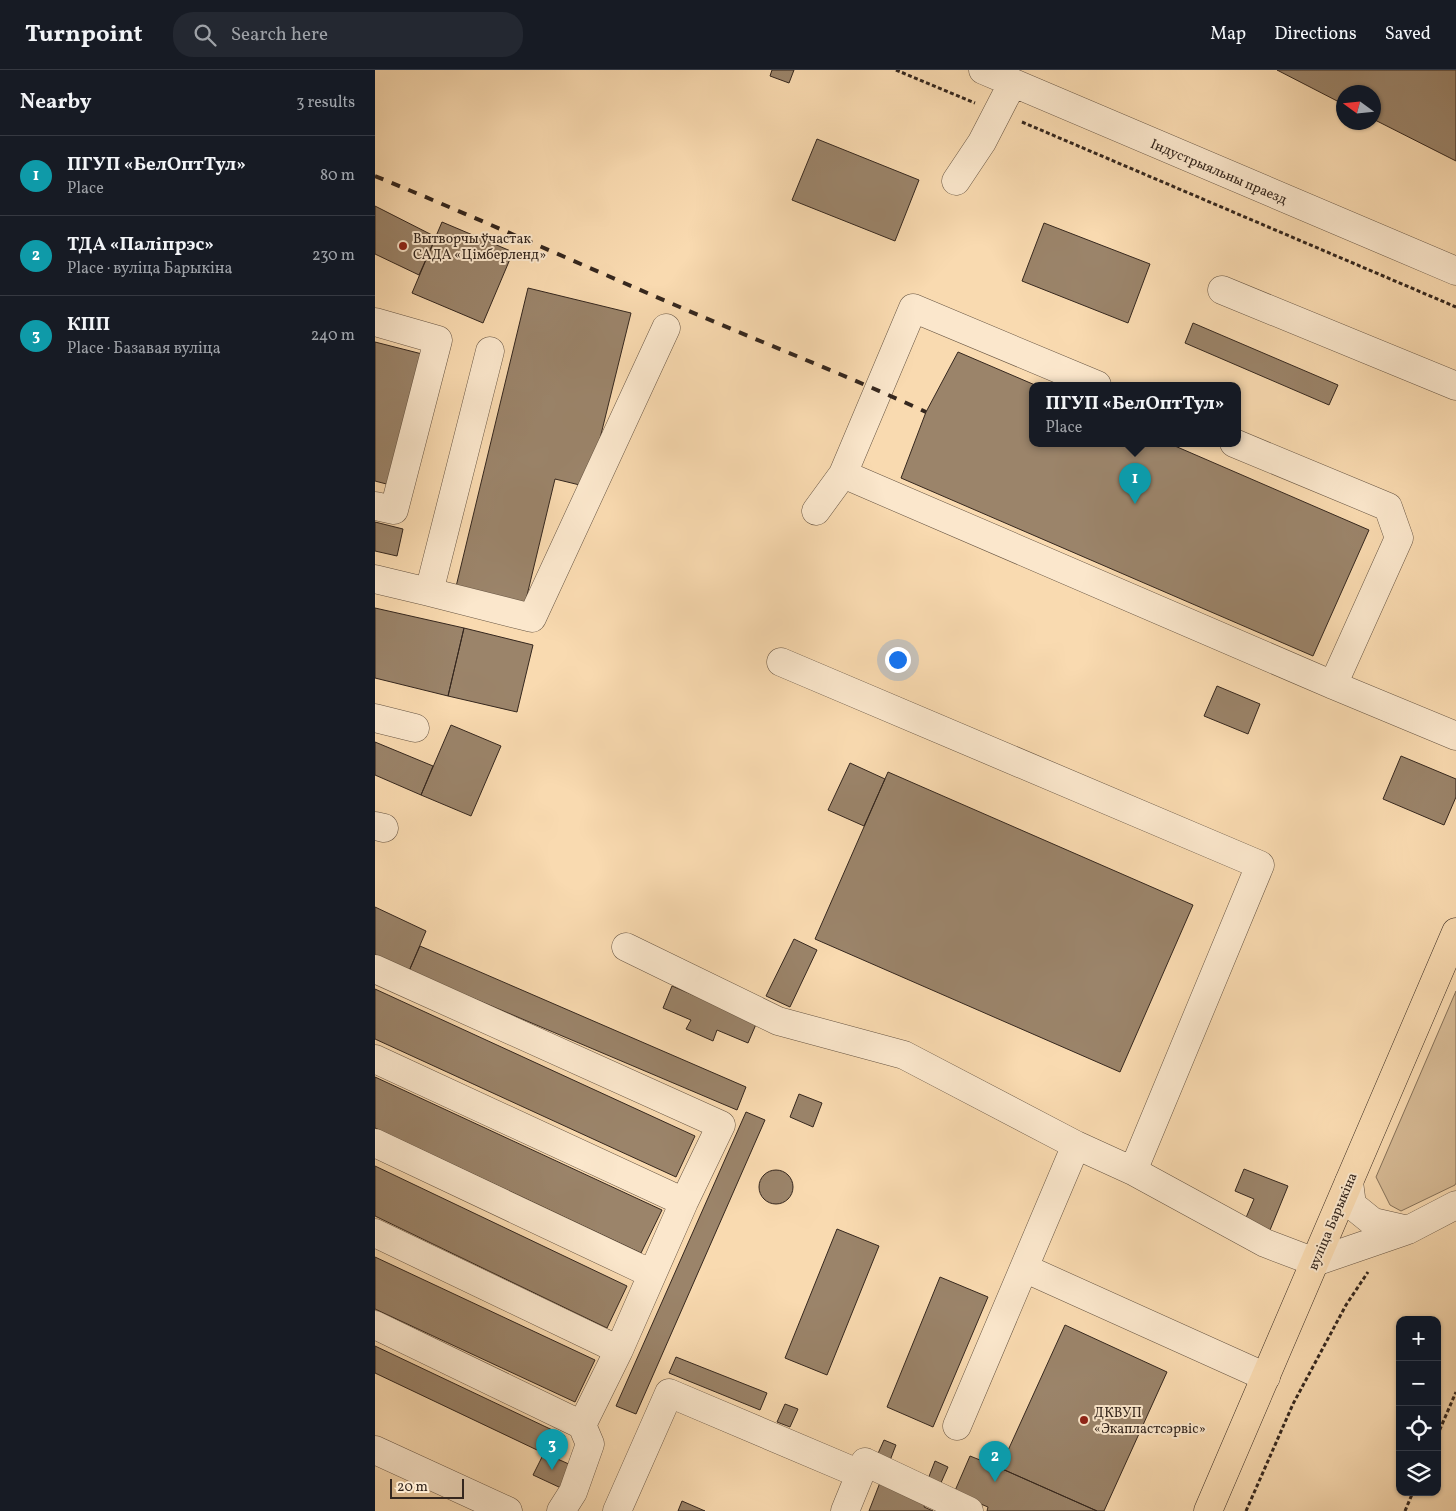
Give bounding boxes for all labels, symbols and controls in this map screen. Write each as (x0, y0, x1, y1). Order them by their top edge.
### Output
search box (173, 12, 523, 57)
text: Turnpoint (25, 18, 143, 52)
icon: search (191, 21, 219, 49)
text: Search here (231, 22, 328, 48)
text: Map (1210, 22, 1246, 47)
text: Directions (1274, 22, 1357, 47)
text: Saved (1385, 22, 1431, 47)
north arrow (1336, 85, 1381, 130)
text: Nearby (20, 88, 91, 117)
text: 3 results (296, 92, 355, 114)
street label: Індустрыяльны праезд (1147, 135, 1290, 210)
text: ПГУП «БелОптТул» (67, 152, 246, 178)
text: 1 (33, 165, 39, 187)
text: 80 m (320, 165, 355, 187)
text: Place (67, 178, 104, 200)
place label: Вытворчы ўчастак САДА «Цімберленд» (413, 230, 546, 265)
text: ТДА «Паліпрэс» (67, 232, 214, 258)
marker: Вытворчы ўчастак САДА «Цімберленд» (397, 240, 409, 252)
text: 2 (32, 245, 40, 267)
text: 230 m (312, 245, 355, 267)
text: Place · вуліца Барыкіна (67, 258, 232, 280)
text: КПП (67, 312, 110, 338)
text: 3 (32, 325, 40, 347)
text: 240 m (311, 325, 355, 347)
text: Place · Базавая вуліца (67, 338, 221, 360)
popup (1029, 382, 1241, 447)
text: ПГУП «БелОптТул» (1046, 391, 1224, 417)
text: Place (1046, 417, 1082, 439)
pin: 1 (1119, 463, 1151, 504)
your location (885, 647, 911, 673)
street label: вуліца Барыкіна (1304, 1170, 1363, 1273)
map controls (1396, 1316, 1441, 1496)
button: + (1396, 1316, 1441, 1361)
button: − (1396, 1361, 1441, 1406)
place label: ДКВУП «Экапластсэрвіс» (1094, 1404, 1206, 1439)
button: locate (1396, 1406, 1441, 1451)
marker: ДКВУП «Экапластсэрвіс» (1078, 1414, 1090, 1426)
pin: 3 (536, 1429, 568, 1470)
pin: 2 (979, 1441, 1011, 1482)
button: layers (1396, 1451, 1441, 1496)
scale bar (390, 1476, 464, 1499)
text: 20 m (397, 1478, 428, 1497)

